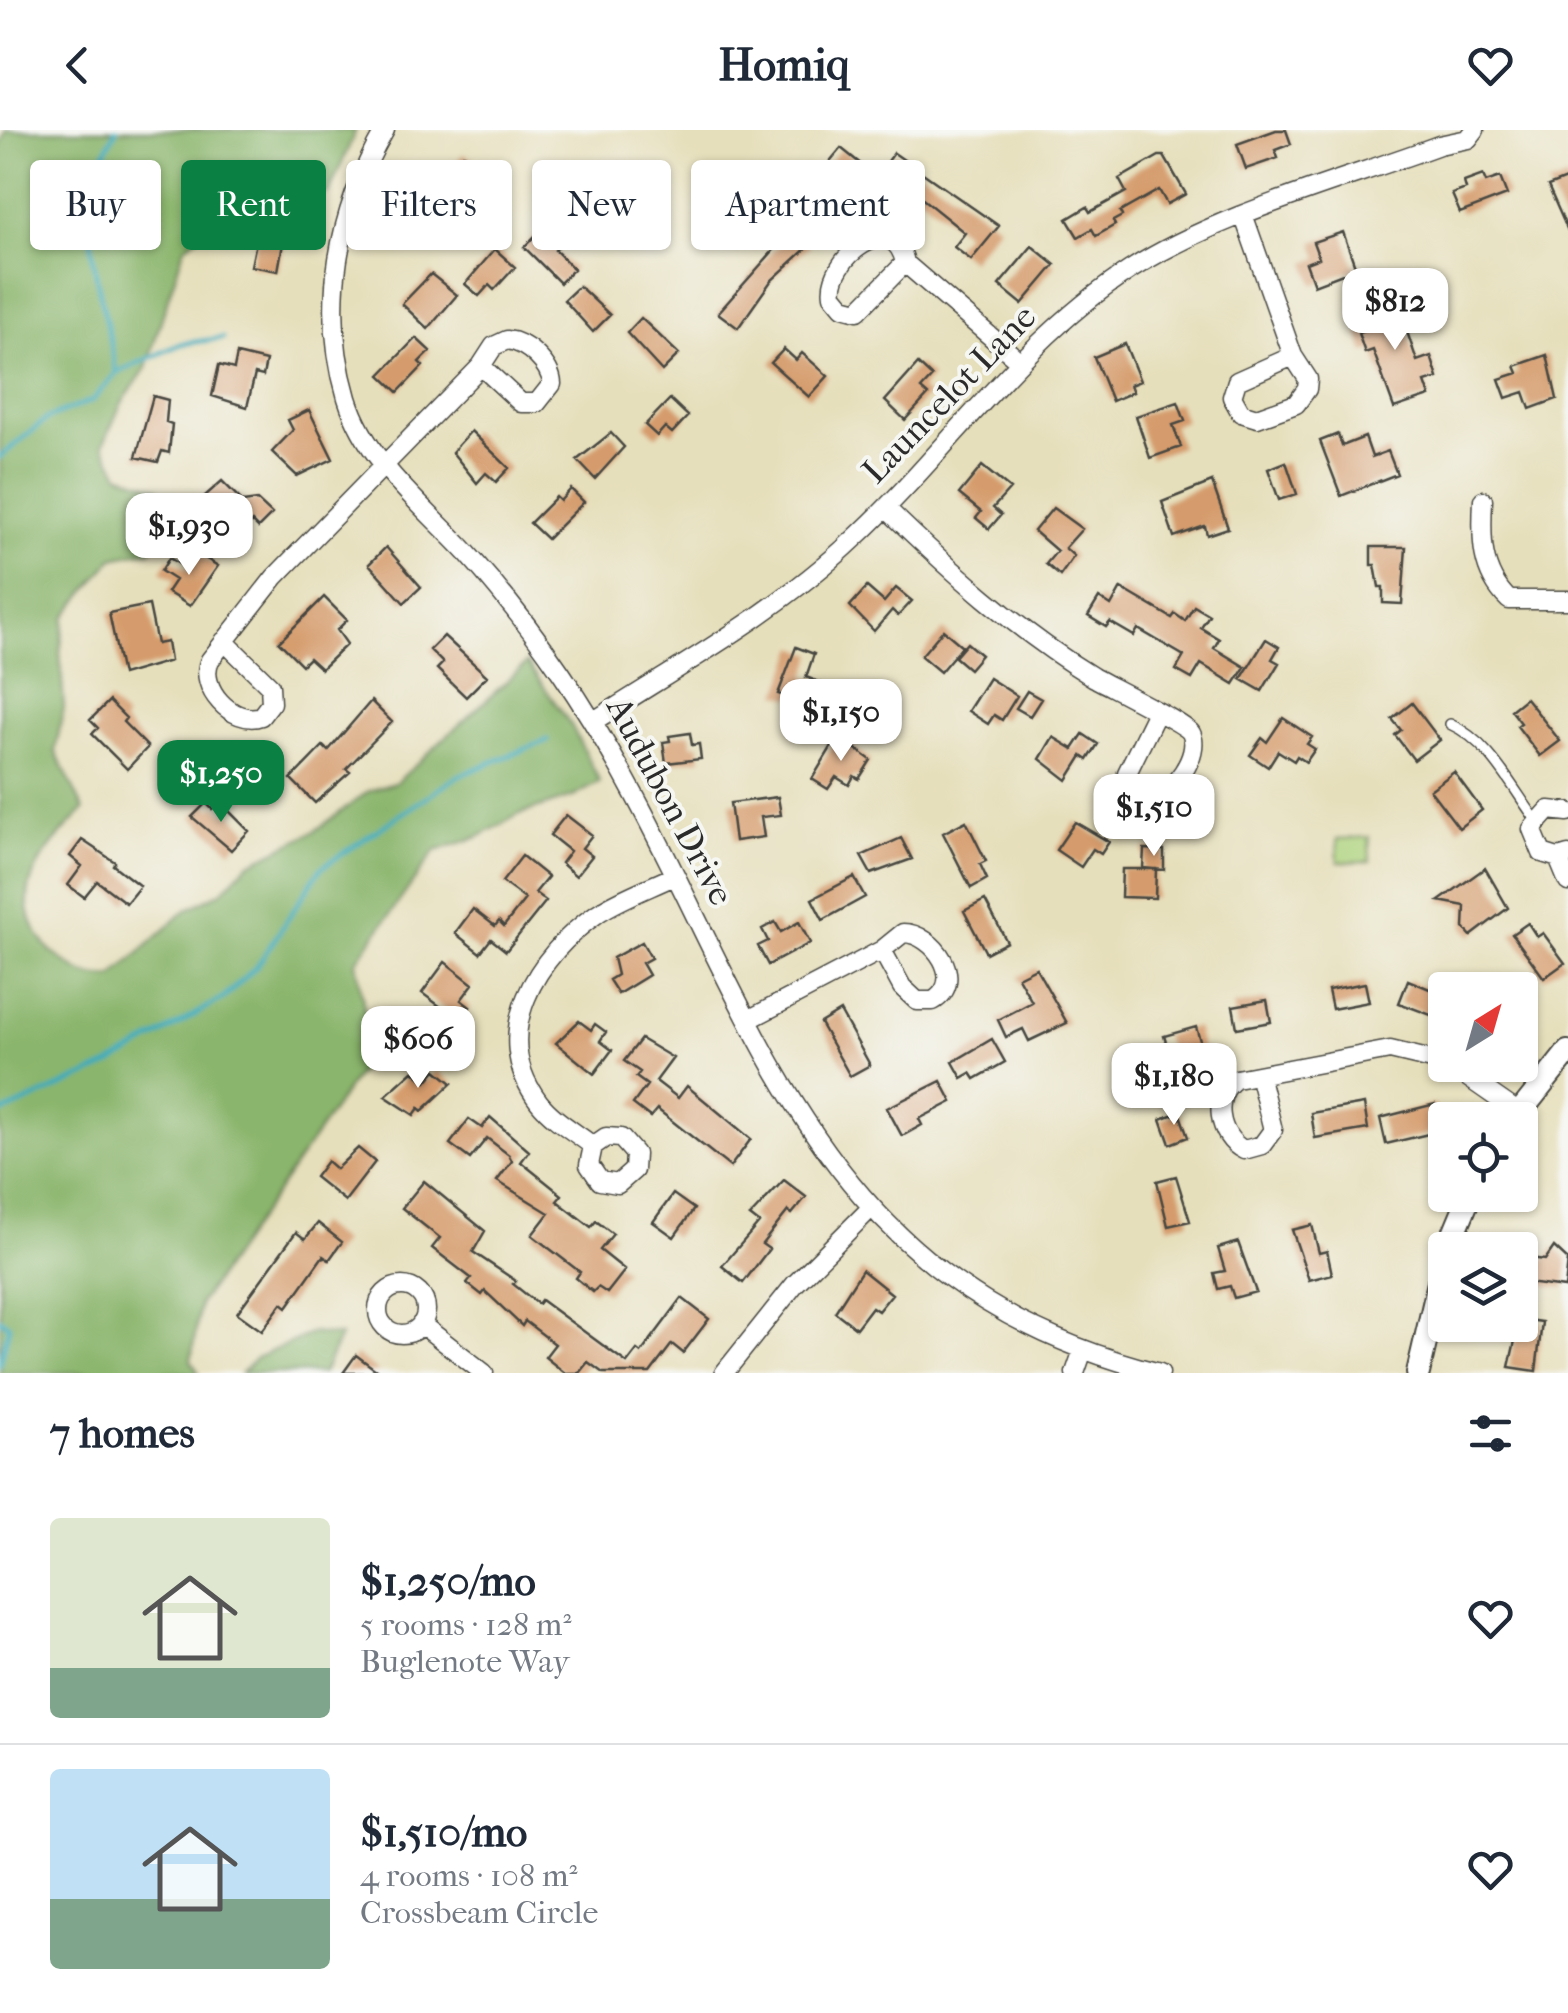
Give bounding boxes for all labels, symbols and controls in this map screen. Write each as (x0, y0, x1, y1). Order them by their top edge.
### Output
icon: back (50, 38, 105, 93)
icon: heart (1463, 38, 1518, 93)
text: Homiq (718, 39, 850, 92)
chip: Buy (30, 160, 161, 250)
chip: Rent (181, 160, 326, 250)
chip: Filters (346, 160, 512, 250)
chip: New (532, 160, 671, 250)
chip: Apartment (691, 160, 925, 250)
pin: $812 (1336, 268, 1454, 353)
text: $812 (1364, 282, 1426, 319)
street label: Launcelot Lane (854, 296, 1044, 492)
pin: $1,930 (108, 493, 270, 578)
text: $1,930 (148, 507, 230, 544)
pin: $1,150 (760, 679, 922, 764)
street label: Audubon Drive (597, 688, 742, 912)
text: $1,150 (802, 693, 880, 730)
pin: $1,250 (140, 740, 302, 825)
text: $1,250 (179, 754, 263, 791)
pin: $1,510 (1073, 774, 1235, 859)
text: $1,510 (1115, 788, 1193, 825)
north arrow (1428, 972, 1538, 1082)
map controls (1428, 972, 1538, 1342)
pin: $606 (359, 1006, 477, 1091)
text: $606 (383, 1020, 453, 1057)
pin: $1,180 (1093, 1043, 1255, 1128)
text: $1,180 (1134, 1057, 1214, 1094)
button: locate (1428, 1102, 1538, 1212)
button: layers (1428, 1232, 1538, 1342)
icon: filters (1463, 1406, 1518, 1461)
text: 7 homes (50, 1409, 195, 1458)
text: $1,250/mo (360, 1557, 536, 1606)
icon: home (130, 1558, 250, 1678)
icon: heart (1463, 1591, 1518, 1646)
text: 5 rooms · 128 m² (360, 1606, 571, 1643)
text: Buglenote Way (360, 1643, 570, 1680)
text: $1,510/mo (360, 1808, 527, 1857)
icon: home (130, 1809, 250, 1929)
icon: heart (1463, 1842, 1518, 1897)
text: 4 rooms · 108 m² (360, 1857, 578, 1894)
text: Crossbeam Circle (360, 1894, 598, 1931)

